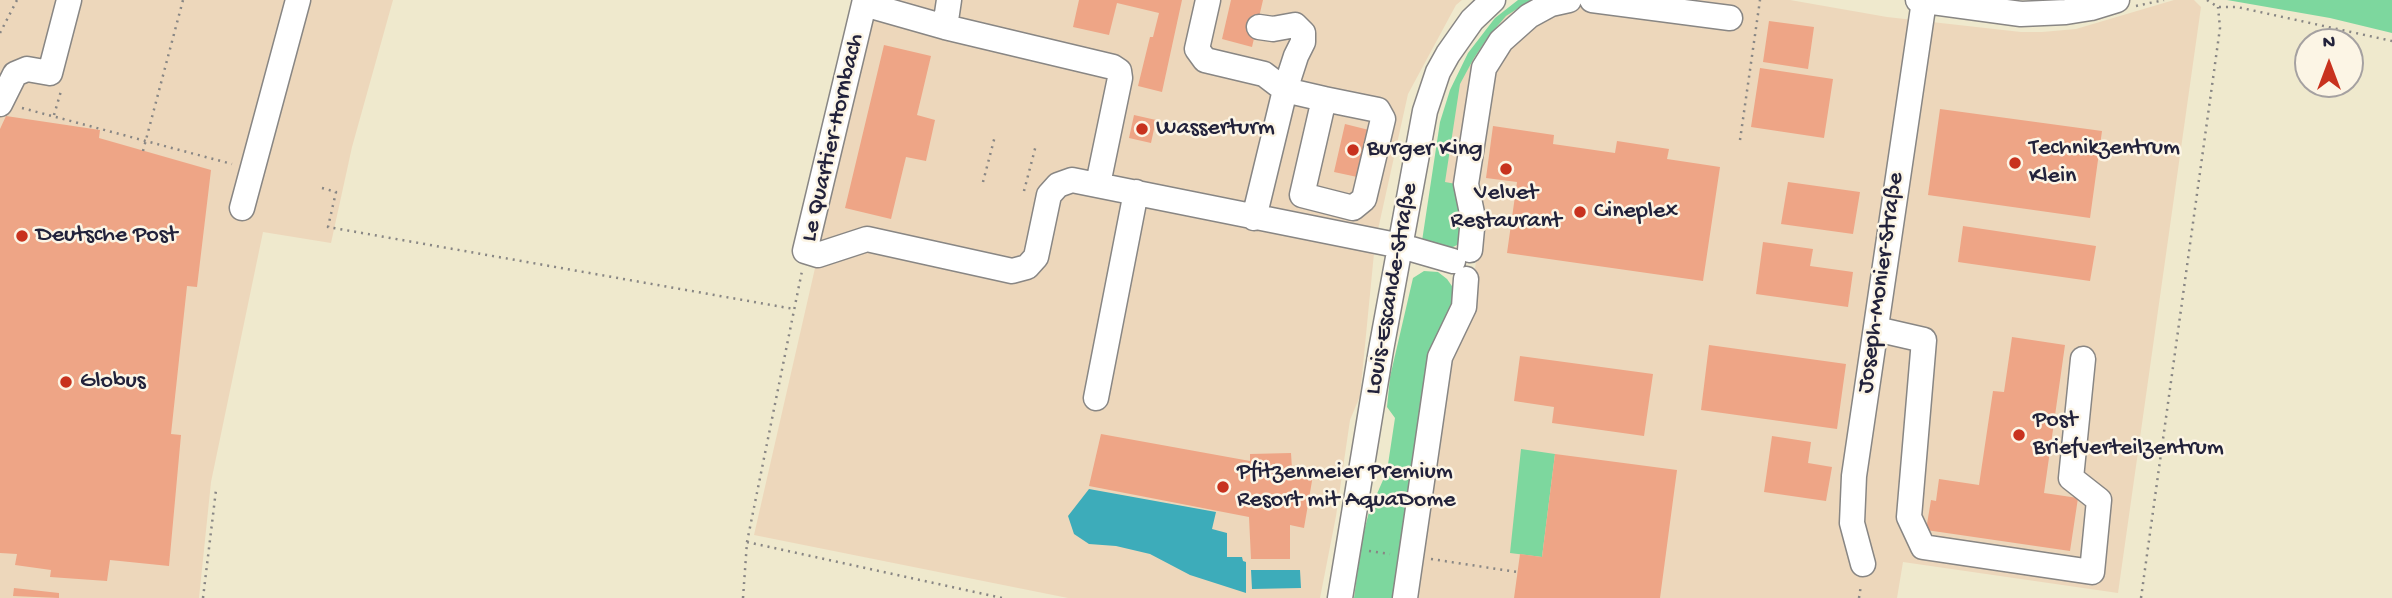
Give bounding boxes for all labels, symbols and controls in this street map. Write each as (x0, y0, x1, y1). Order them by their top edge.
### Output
north arrow (2294, 28, 2364, 98)
street label: Le Quartier-Hornbach (796, 31, 872, 245)
text: N (2323, 32, 2335, 55)
place label: Wasserturm (1156, 115, 1275, 143)
marker: Wasserturm (1134, 121, 1150, 137)
place label: Technikzentrum Klein (2029, 135, 2180, 191)
place label: Burger King (1367, 136, 1483, 164)
marker: Burger King (1345, 142, 1361, 158)
marker: Technikzentrum Klein (2007, 155, 2023, 171)
marker: Velvet Restaurant (1498, 161, 1514, 177)
street label: Joseph-Monier-Straße (1852, 171, 1912, 395)
place label: Velvet Restaurant (1450, 180, 1562, 236)
street label: Louis-Escande-Straße (1360, 181, 1426, 397)
place label: Cineplex (1594, 198, 1678, 226)
marker: Cineplex (1572, 204, 1588, 220)
place label: Deutsche Post (36, 222, 177, 250)
marker: Deutsche Post (14, 228, 30, 244)
place label: Globus (80, 368, 146, 396)
marker: Globus (58, 374, 74, 390)
place label: Post Briefverteilzentrum (2033, 407, 2224, 463)
marker: Post Briefverteilzentrum (2011, 427, 2027, 443)
place label: Pfitzenmeier Premium Resort mit AquaDome (1237, 459, 1456, 515)
marker: Pfitzenmeier Premium Resort mit AquaDome (1215, 479, 1231, 495)

